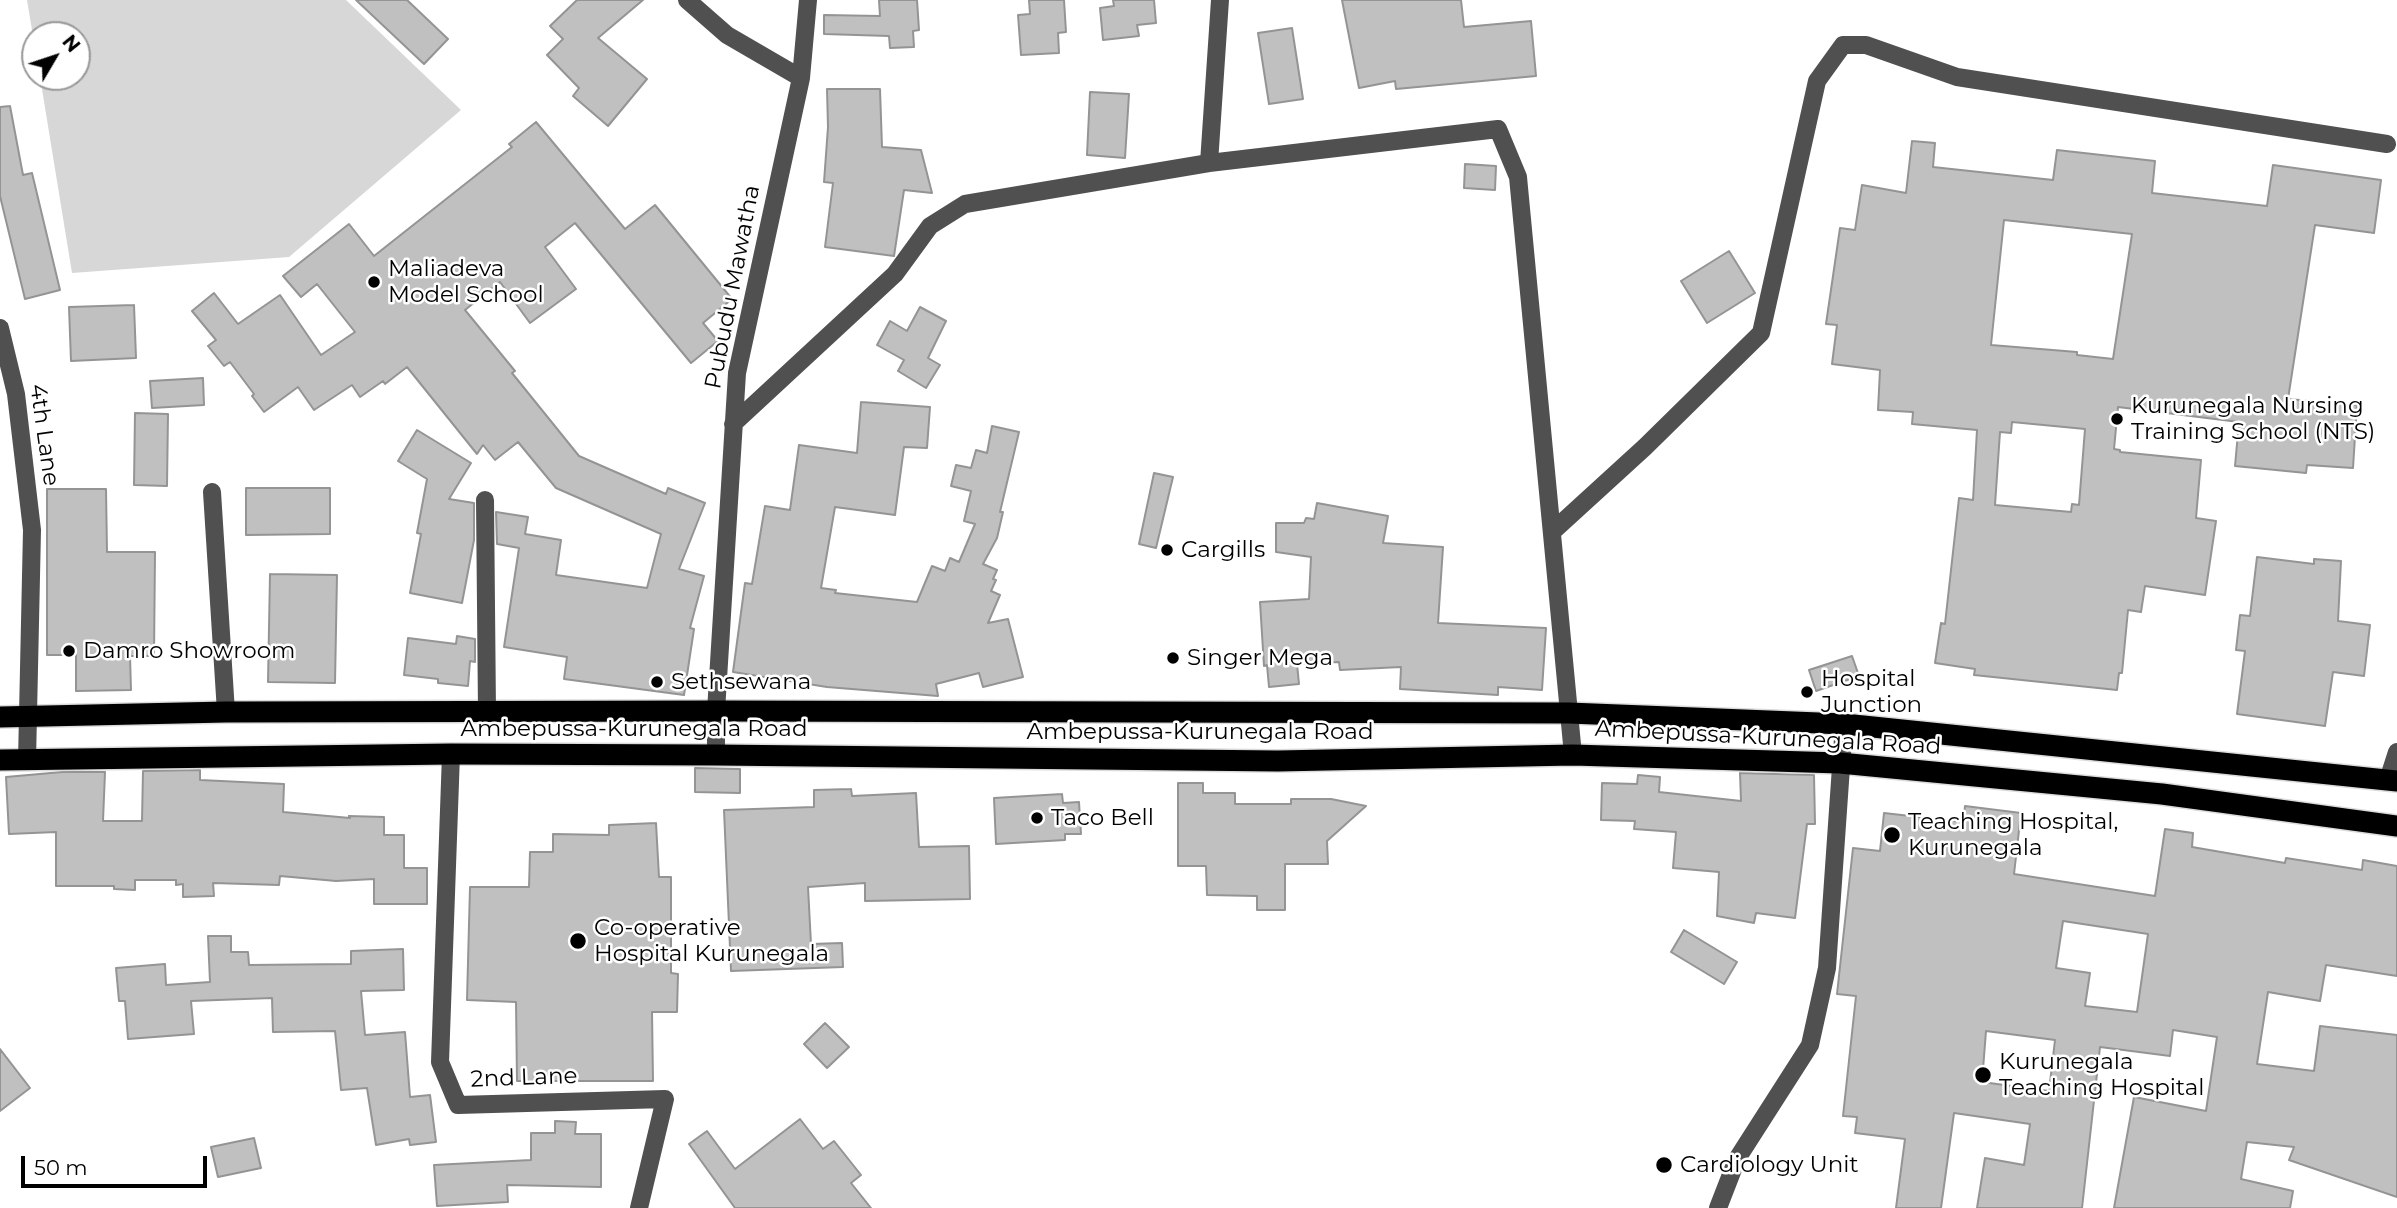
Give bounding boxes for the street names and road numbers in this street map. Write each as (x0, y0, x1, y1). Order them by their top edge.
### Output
street label: Pubudu Mawatha (700, 183, 766, 391)
street label: 4th Lane (23, 382, 65, 488)
street label: Ambepussa-Kurunegala Road (461, 715, 807, 743)
street label: Ambepussa-Kurunegala Road (1594, 715, 1942, 761)
street label: Ambepussa-Kurunegala Road (1027, 718, 1373, 746)
street label: 2nd Lane (470, 1062, 578, 1094)

